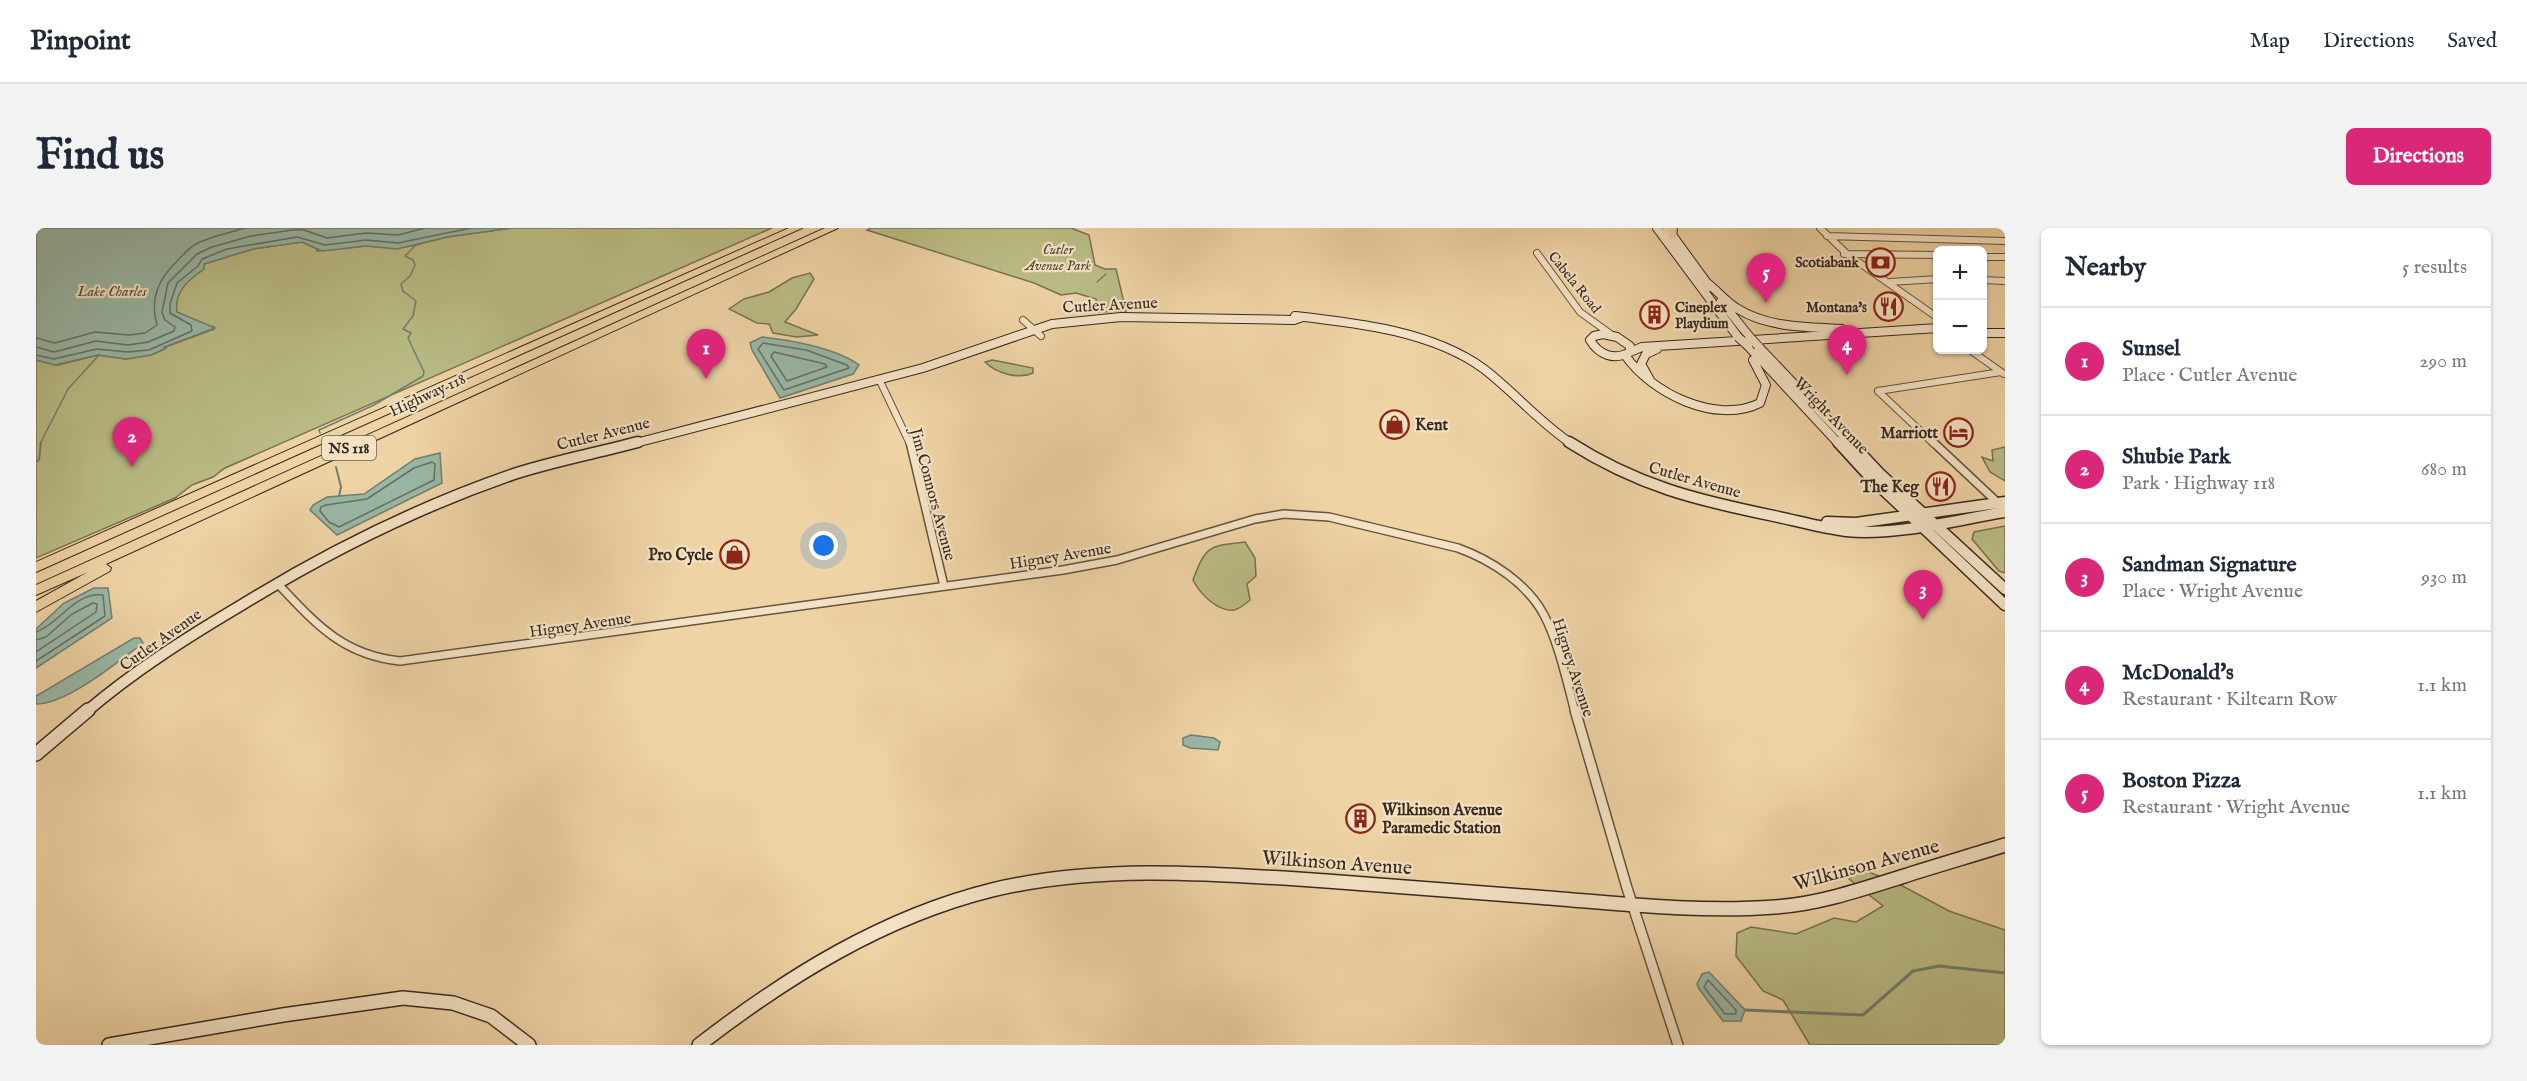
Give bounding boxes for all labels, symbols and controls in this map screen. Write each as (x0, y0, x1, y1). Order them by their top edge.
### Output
text: Pinpoint (30, 24, 131, 59)
text: Map (2250, 28, 2290, 55)
text: Directions (2323, 28, 2414, 55)
text: Saved (2447, 28, 2497, 55)
button: Directions (2346, 128, 2491, 185)
text: Find us (36, 130, 164, 183)
park label: Cutler Avenue Park (1023, 241, 1091, 275)
bank icon: Scotiabank (1864, 246, 1896, 278)
map controls (1933, 246, 1987, 354)
button: + (1933, 246, 1987, 300)
street label: Cabela Road (1544, 248, 1605, 318)
text: Nearby (2065, 251, 2146, 284)
pin: 5 (1746, 254, 1786, 303)
place label: Scotiabank (1795, 254, 1860, 272)
text: 5 results (2402, 255, 2467, 280)
water label: Lake Charles (76, 282, 147, 301)
restaurant icon: Montana's (1872, 291, 1904, 323)
street label: Cutler Avenue (1062, 294, 1158, 318)
building icon: Cineplex Playdium (1638, 299, 1670, 331)
place label: Cineplex Playdium (1675, 299, 1729, 333)
place label: Montana's (1806, 299, 1867, 317)
button: − (1933, 300, 1987, 354)
pin: 4 (1828, 326, 1866, 375)
pin: 1 (686, 330, 726, 379)
text: Sunsel (2122, 335, 2180, 363)
text: 1 (2081, 349, 2088, 374)
text: 290 m (2419, 349, 2467, 374)
text: Place · Cutler Avenue (2122, 363, 2298, 388)
street label: Highway 118 (387, 369, 469, 422)
street label: Wright Avenue (1789, 374, 1872, 459)
shop icon: Kent (1378, 408, 1410, 440)
street label: Cutler Avenue (555, 414, 652, 456)
place label: Kent (1415, 416, 1448, 436)
hotel icon: Marriott (1943, 416, 1975, 448)
pin: 2 (112, 418, 152, 467)
street label: Jim Connors Avenue (904, 424, 959, 563)
place label: Marriott (1880, 424, 1939, 444)
road number: NS 118 (322, 436, 376, 460)
text: Shubie Park (2122, 443, 2230, 471)
text: 2 (2080, 457, 2089, 482)
text: 680 m (2421, 457, 2467, 482)
street label: Cutler Avenue (1646, 458, 1743, 504)
restaurant icon: The Keg (1924, 470, 1956, 502)
text: Park · Highway 118 (2122, 471, 2275, 496)
place label: The Keg (1859, 478, 1920, 498)
your location (809, 531, 838, 560)
shop icon: Pro Cycle (718, 538, 750, 570)
street label: Higney Avenue (1008, 539, 1113, 575)
place label: Pro Cycle (648, 546, 714, 566)
text: Sandman Signature (2122, 551, 2297, 579)
text: 3 (2081, 565, 2088, 590)
text: 930 m (2421, 565, 2467, 590)
pin: 3 (1904, 570, 1942, 620)
text: Place · Wright Avenue (2122, 579, 2303, 604)
street label: Cutler Avenue (116, 605, 206, 676)
street label: Higney Avenue (528, 609, 633, 643)
street label: Higney Avenue (1547, 616, 1597, 720)
text: McDonald's (2122, 659, 2234, 687)
text: 4 (2080, 673, 2089, 698)
text: 1.1 km (2417, 673, 2467, 698)
text: Restaurant · Kiltearn Row (2122, 687, 2337, 712)
text: Boston Pizza (2122, 767, 2240, 795)
text: 5 (2081, 781, 2088, 806)
text: 1.1 km (2417, 781, 2467, 806)
text: Restaurant · Wright Avenue (2122, 795, 2350, 820)
place label: Wilkinson Avenue Paramedic Station (1381, 801, 1503, 839)
building icon: Wilkinson Avenue Paramedic Station (1345, 802, 1377, 834)
street label: Wilkinson Avenue (1790, 834, 1942, 897)
street label: Wilkinson Avenue (1261, 846, 1413, 881)

